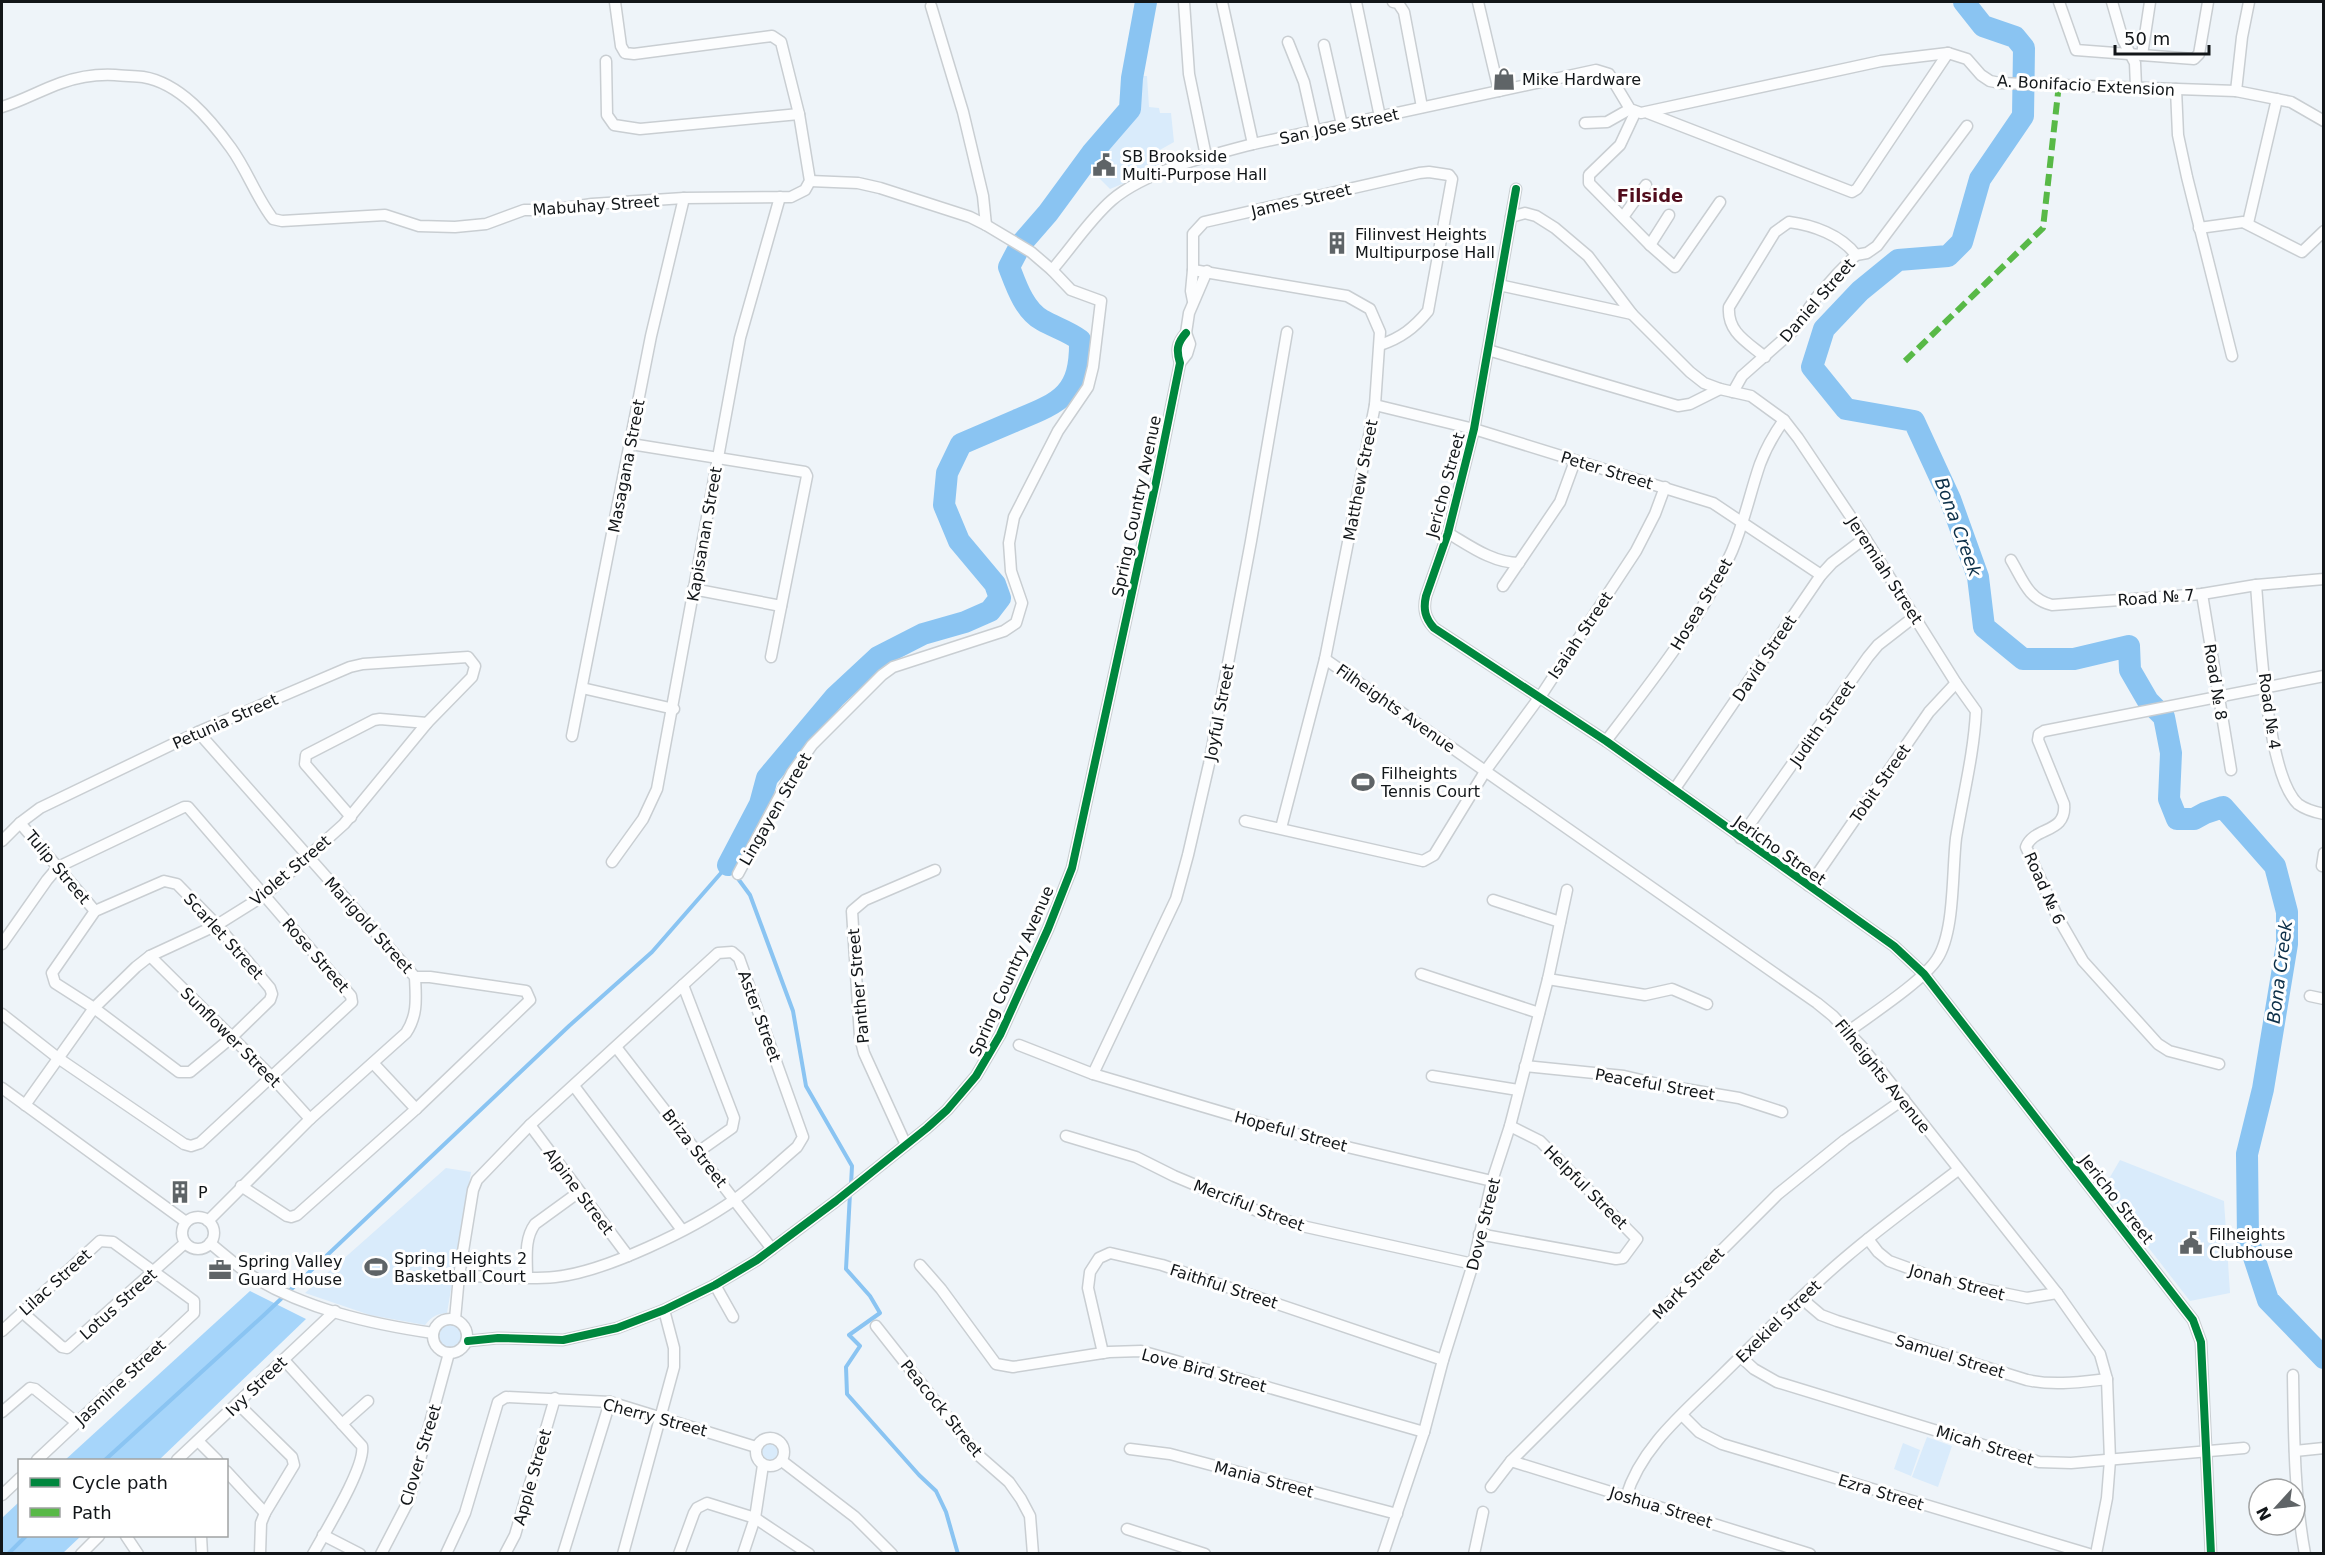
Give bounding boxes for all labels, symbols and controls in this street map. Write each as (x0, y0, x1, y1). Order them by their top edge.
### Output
scale bar (2115, 18, 2210, 56)
text: 50 m (2124, 28, 2170, 49)
shop icon: Mike Hardware (1491, 66, 1517, 92)
place label: Mike Hardware (1522, 70, 1641, 89)
street label: A. Bonifacio Extension (1996, 71, 2175, 100)
street label: San Jose Street (1278, 105, 1401, 148)
place label: SB Brookside Multi-Purpose Hall (1122, 147, 1267, 184)
public building icon: SB Brookside Multi-Purpose Hall (1091, 152, 1117, 178)
street label: James Street (1248, 180, 1353, 221)
district label: Filside (1617, 185, 1683, 206)
street label: Mabuhay Street (532, 192, 660, 219)
place label: Filinvest Heights Multipurpose Hall (1355, 225, 1495, 262)
building icon: Filinvest Heights Multipurpose Hall (1324, 230, 1350, 256)
street label: Daniel Street (1776, 255, 1859, 346)
street label: Masagana Street (604, 398, 649, 534)
street label: Spring Country Avenue (1108, 414, 1165, 598)
street label: Matthew Street (1339, 418, 1382, 542)
street label: Jericho Street (1422, 431, 1469, 541)
street label: Peter Street (1558, 447, 1655, 493)
street label: Kapisanan Street (683, 465, 726, 603)
water label: Bona Creek (1931, 474, 1987, 581)
street label: Jeremiah Street (1842, 512, 1926, 628)
street label: Hosea Street (1667, 555, 1736, 654)
street label: Road № 7 (2117, 585, 2195, 610)
street label: Isaiah Street (1544, 588, 1617, 682)
street label: David Street (1729, 612, 1800, 705)
street label: Road № 8 (2200, 642, 2231, 722)
street label: Filheights Avenue (1333, 660, 1459, 757)
street label: Joyful Street (1201, 662, 1238, 763)
street label: Road № 4 (2255, 672, 2284, 751)
street label: Judith Street (1785, 677, 1859, 770)
street label: Petunia Street (170, 690, 281, 753)
street label: Tobit Street (1846, 740, 1914, 827)
street label: Lingayen Street (736, 750, 815, 869)
place label: Filheights Tennis Court (1380, 764, 1480, 801)
sports icon: Filheights Tennis Court (1350, 769, 1376, 795)
street label: Jericho Street (1729, 811, 1829, 889)
street label: Tulip Street (21, 826, 94, 908)
street label: Violet Street (246, 831, 334, 910)
street label: Road № 6 (2020, 849, 2069, 927)
street label: Marigold Street (320, 873, 417, 977)
street label: Spring Country Avenue (965, 883, 1058, 1059)
street label: Scarlet Street (180, 889, 267, 983)
street label: Rose Street (278, 914, 353, 996)
water label: Bona Creek (2263, 917, 2296, 1025)
street label: Panther Street (844, 928, 873, 1044)
street label: Aster Street (734, 968, 785, 1064)
street label: Sunflower Street (177, 983, 285, 1091)
street label: Filheights Avenue (1831, 1016, 1934, 1137)
street label: Peaceful Street (1594, 1065, 1716, 1104)
street label: Briza Street (658, 1105, 731, 1191)
street label: Hopeful Street (1233, 1107, 1349, 1156)
street label: Helpful Street (1540, 1142, 1631, 1233)
street label: Alpine Street (540, 1144, 617, 1238)
street label: Jericho Street (2075, 1150, 2157, 1248)
street label: Merciful Street (1191, 1176, 1307, 1235)
street label: Dove Street (1463, 1176, 1504, 1273)
building icon: P (167, 1179, 193, 1205)
place label: P (198, 1183, 208, 1202)
place label: Filheights Clubhouse (2209, 1225, 2293, 1262)
public building icon: Filheights Clubhouse (2178, 1230, 2204, 1256)
street label: Mark Street (1649, 1244, 1728, 1323)
street label: Lilac Street (15, 1245, 95, 1320)
place label: Spring Heights 2 Basketball Court (394, 1249, 527, 1286)
place label: Spring Valley Guard House (238, 1252, 342, 1289)
sports icon: Spring Heights 2 Basketball Court (363, 1254, 389, 1280)
office icon: Spring Valley Guard House (207, 1257, 233, 1283)
street label: Faithful Street (1167, 1260, 1280, 1313)
street label: Jonah Street (1906, 1260, 2007, 1304)
street label: Lotus Street (76, 1265, 161, 1344)
street label: Exekiel Street (1732, 1276, 1825, 1367)
street label: Samuel Street (1893, 1331, 2007, 1382)
street label: Jasmine Street (71, 1336, 169, 1430)
street label: Love Bird Street (1139, 1345, 1268, 1396)
street label: Ivy Street (222, 1353, 291, 1420)
street label: Peacock Street (897, 1356, 986, 1461)
street label: Cherry Street (601, 1394, 709, 1441)
street label: Clover Street (396, 1402, 445, 1508)
street label: Micah Street (1934, 1422, 2036, 1469)
street label: Apple Street (510, 1427, 555, 1527)
street label: Mania Street (1212, 1457, 1315, 1502)
legend (18, 1459, 228, 1537)
street label: Ezra Street (1836, 1470, 1926, 1515)
text: Cycle path (72, 1472, 168, 1493)
north arrow (2247, 1477, 2307, 1537)
street label: Joshua Street (1606, 1483, 1715, 1532)
text: Path (72, 1502, 112, 1523)
text: N (2253, 1503, 2276, 1524)

